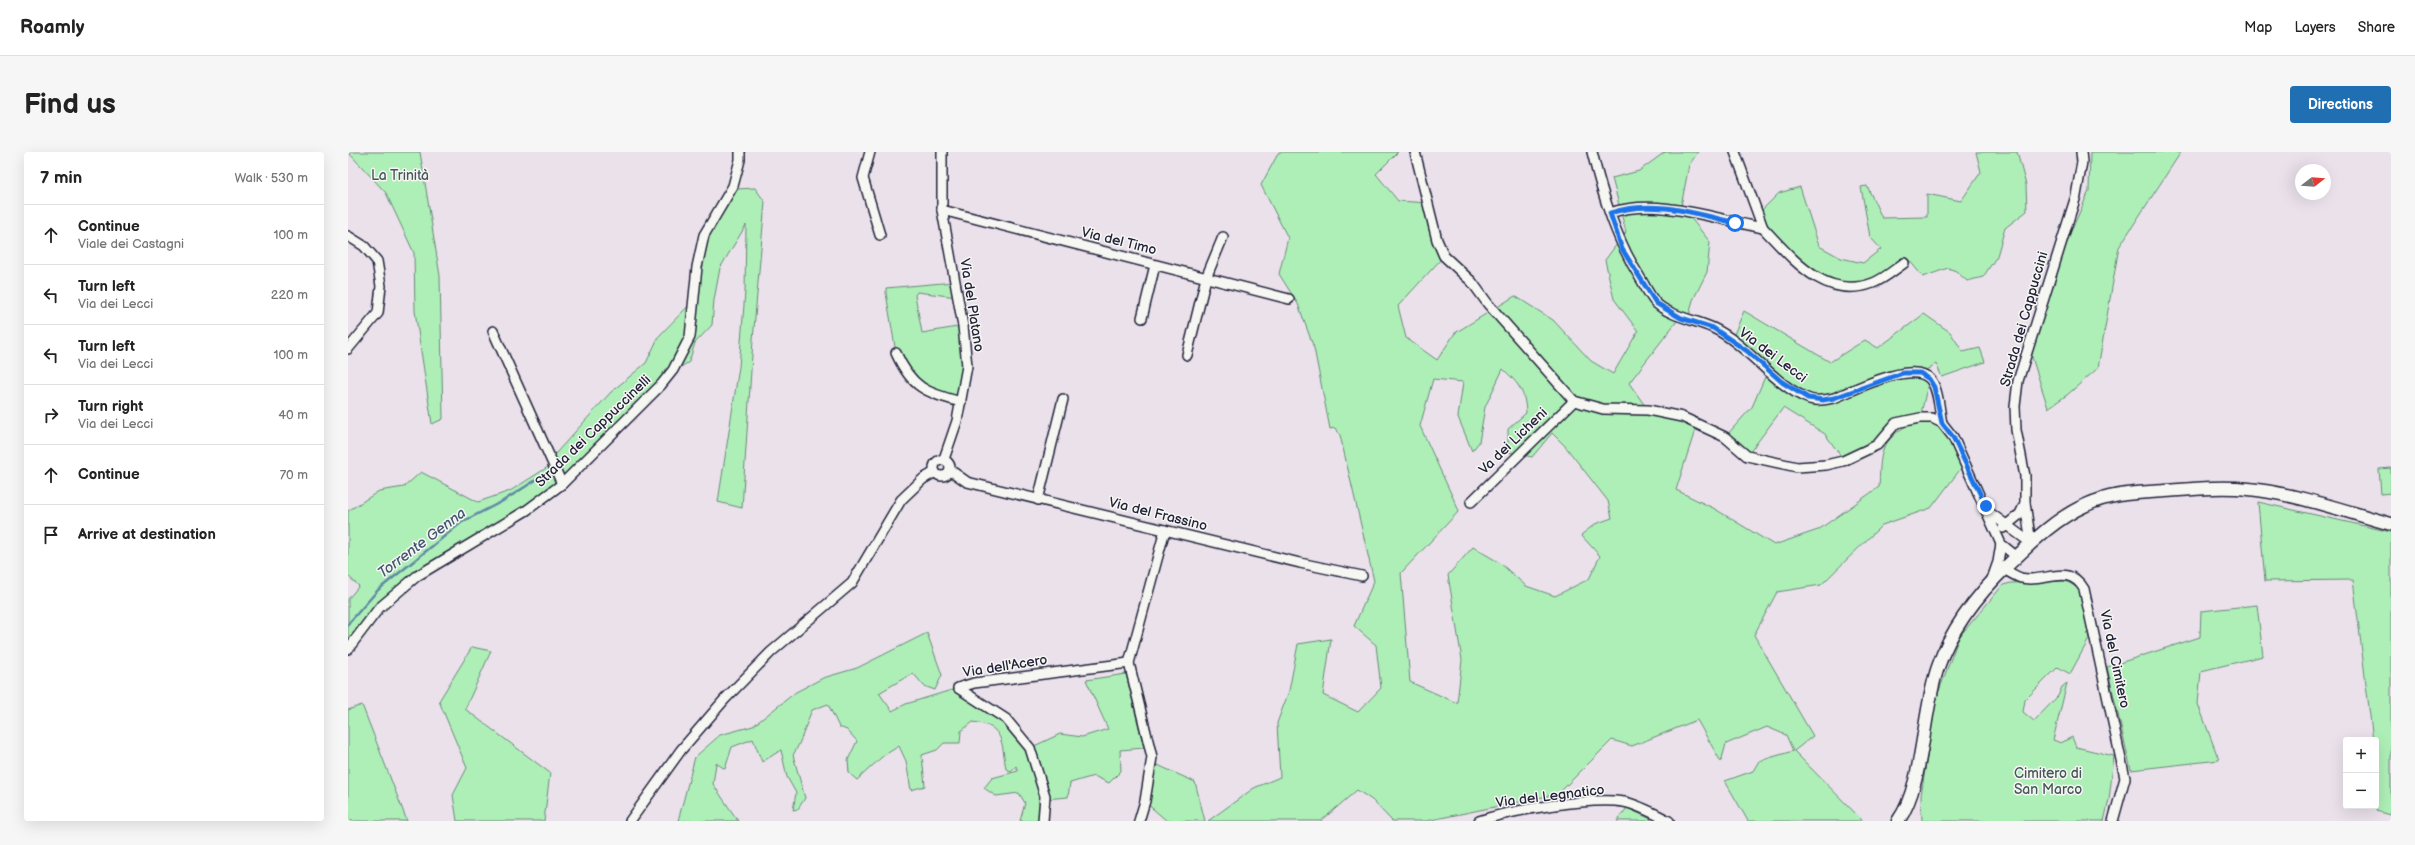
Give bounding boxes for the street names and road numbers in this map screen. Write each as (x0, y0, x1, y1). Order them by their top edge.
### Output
street label: Via del Timo (1080, 223, 1159, 259)
street label: Strada dei Cappuccini (1997, 250, 2051, 388)
street label: Via del Platano (956, 257, 988, 353)
street label: Via dei Lecci (1735, 324, 1811, 386)
street label: Strada dei Cappuccinelli (532, 371, 654, 491)
street label: Va dei Licheni (1475, 404, 1551, 478)
street label: Via del Frassino (1107, 494, 1209, 534)
street label: Via del Cimitero (2096, 608, 2134, 710)
street label: Via dell'Acero (962, 651, 1048, 681)
street label: Via del Legnatico (1495, 781, 1606, 811)

